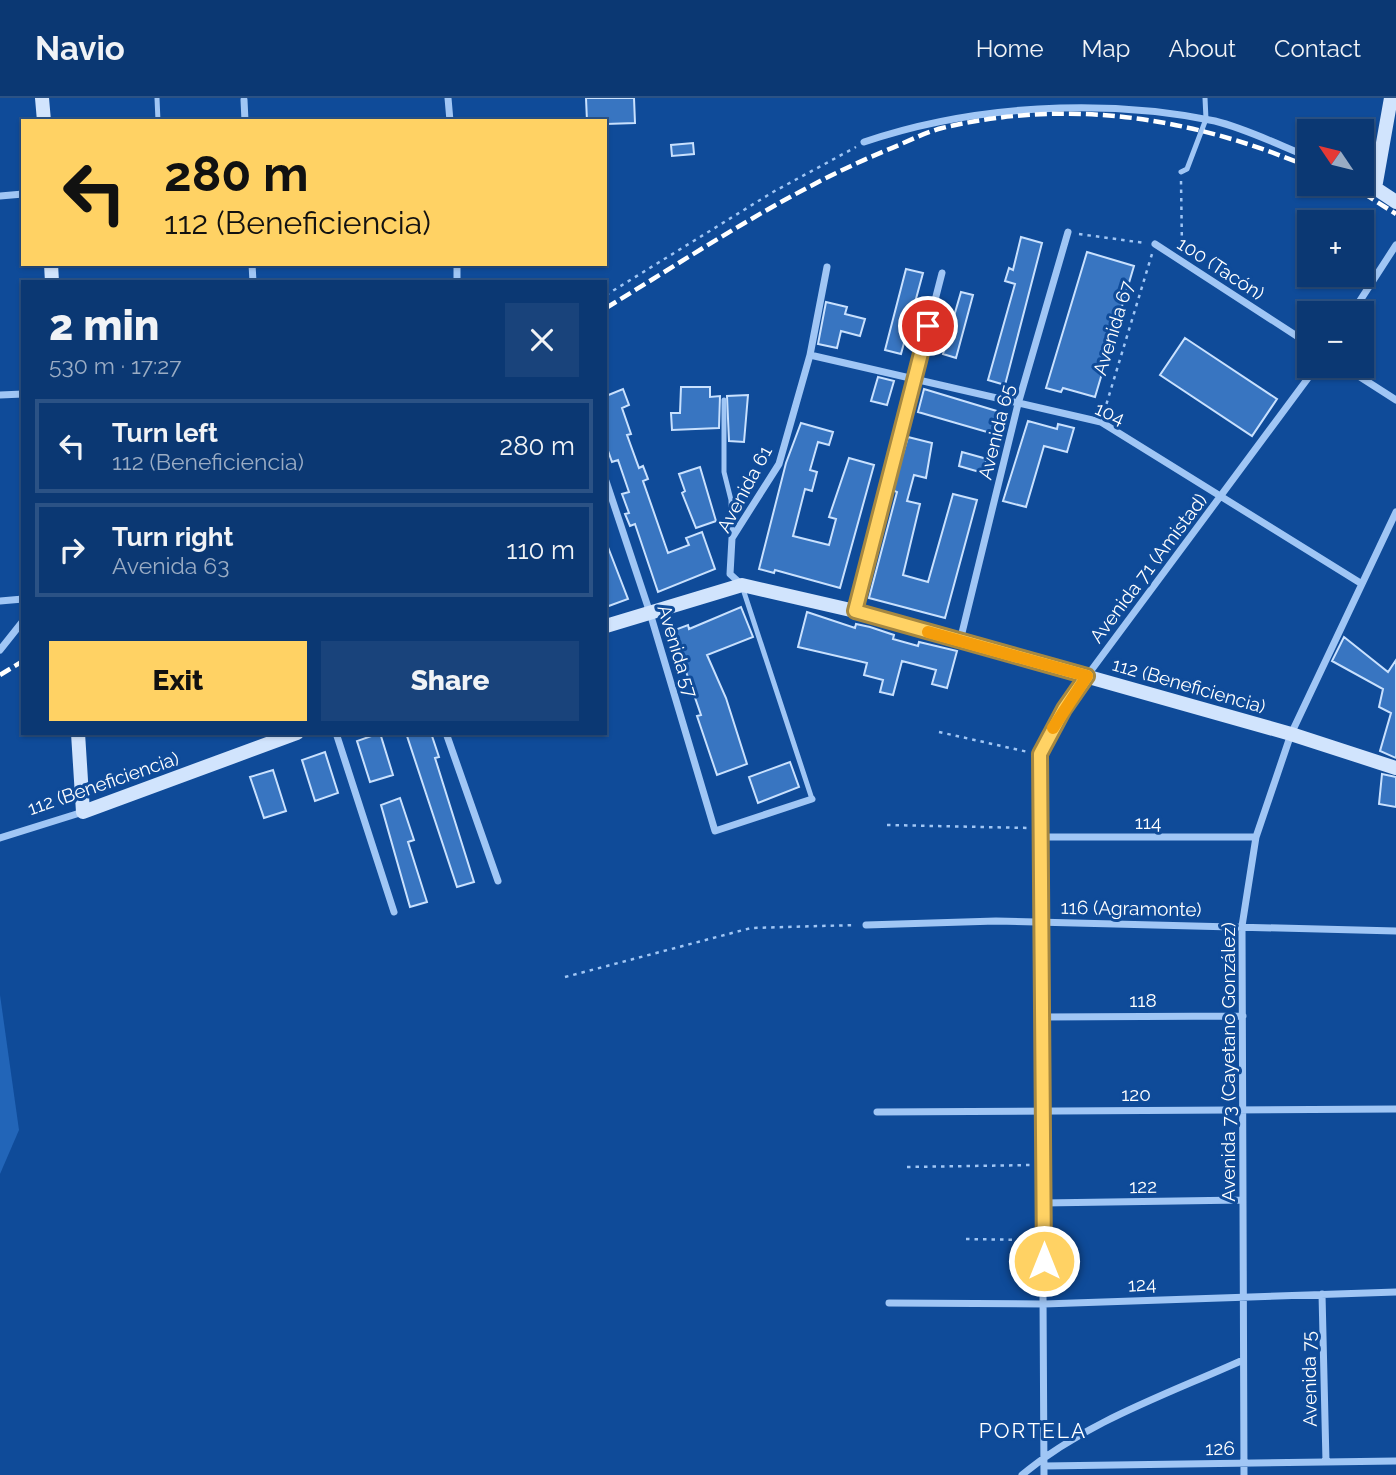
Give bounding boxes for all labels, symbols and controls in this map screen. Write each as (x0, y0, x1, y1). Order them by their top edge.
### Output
text: Navio (35, 29, 125, 68)
text: Home (976, 34, 1044, 63)
text: Map (1082, 34, 1130, 63)
text: About (1168, 34, 1236, 63)
text: Contact (1274, 34, 1361, 63)
north arrow (1297, 119, 1374, 196)
map controls (1297, 119, 1374, 378)
text: 280 m (164, 145, 309, 202)
icon: left (49, 147, 140, 238)
text: 112 (Beneficiencia) (164, 204, 431, 241)
button: + (1297, 210, 1374, 287)
street label: 100 (Tacón) (1173, 232, 1269, 304)
street label: Avenida 67 (1088, 278, 1138, 378)
pin (898, 296, 958, 356)
text: 2 min (49, 301, 159, 350)
button: − (1297, 301, 1374, 378)
button: close (505, 303, 579, 377)
icon: arrive (909, 307, 947, 345)
text: 530 m · 17:27 (49, 352, 182, 379)
street label: Avenida 65 (974, 382, 1018, 482)
street label: 104 (1092, 397, 1128, 429)
text: Turn left (112, 418, 218, 448)
icon: left (53, 427, 91, 465)
text: 280 m (500, 431, 575, 461)
street label: Avenida 61 (712, 442, 776, 536)
text: 112 (Beneficiencia) (112, 448, 304, 475)
street label: Avenida 71 (Amistad) (1085, 489, 1211, 647)
text: Turn right (112, 522, 233, 552)
icon: right (53, 531, 91, 569)
text: 110 m (506, 535, 575, 565)
text: Avenida 63 (112, 552, 229, 579)
street label: Avenida 57 (653, 602, 703, 700)
button: Exit (49, 641, 307, 721)
button: Share (321, 641, 579, 721)
street label: 112 (Beneficiencia) (1110, 653, 1268, 717)
street label: 112 (Beneficiencia) (25, 747, 181, 819)
street label: 114 (1135, 811, 1161, 833)
street label: 116 (Agramonte) (1060, 896, 1202, 920)
street label: Avenida 73 (Cayetano González) (1217, 922, 1239, 1202)
street label: 118 (1129, 989, 1157, 1011)
street label: 120 (1121, 1083, 1151, 1105)
street label: 122 (1129, 1175, 1157, 1197)
position arrow (1007, 1224, 1081, 1298)
street label: 124 (1127, 1272, 1157, 1296)
street label: Avenida 75 (1297, 1331, 1321, 1427)
district label: PORTELA (979, 1418, 1087, 1443)
street label: 126 (1205, 1437, 1235, 1459)

